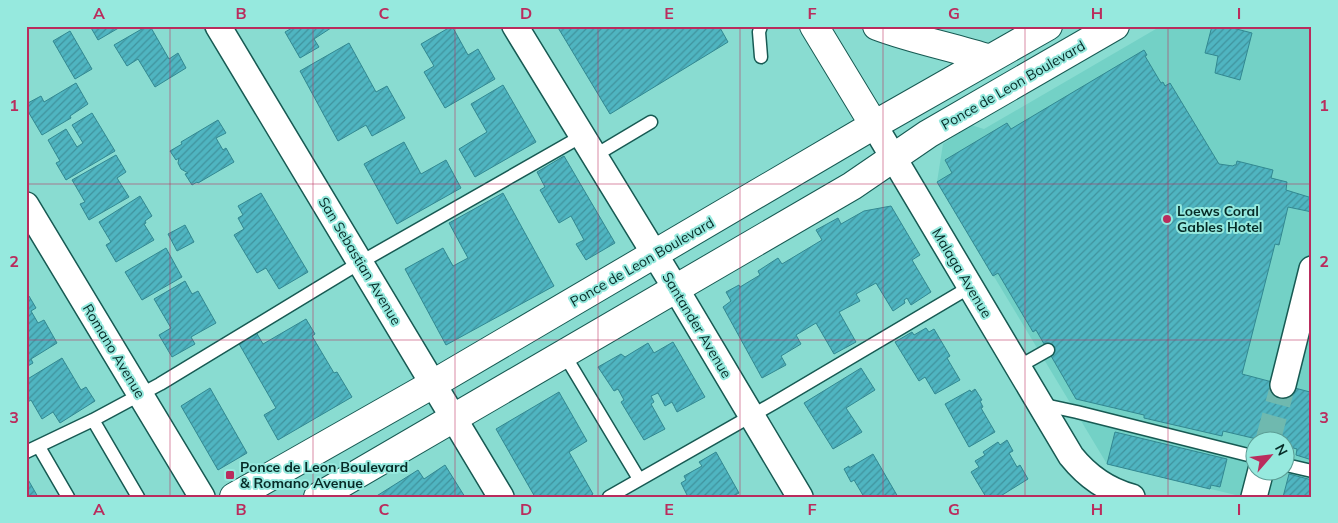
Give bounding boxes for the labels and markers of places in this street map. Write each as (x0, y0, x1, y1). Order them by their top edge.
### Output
place label: Loews Coral Gables Hotel (1177, 202, 1263, 236)
marker: Loews Coral Gables Hotel (1161, 213, 1173, 225)
place label: Ponce de Leon Boulevard & Romano Avenue (240, 458, 408, 492)
marker: Ponce de Leon Boulevard & Romano Avenue (224, 469, 236, 481)

